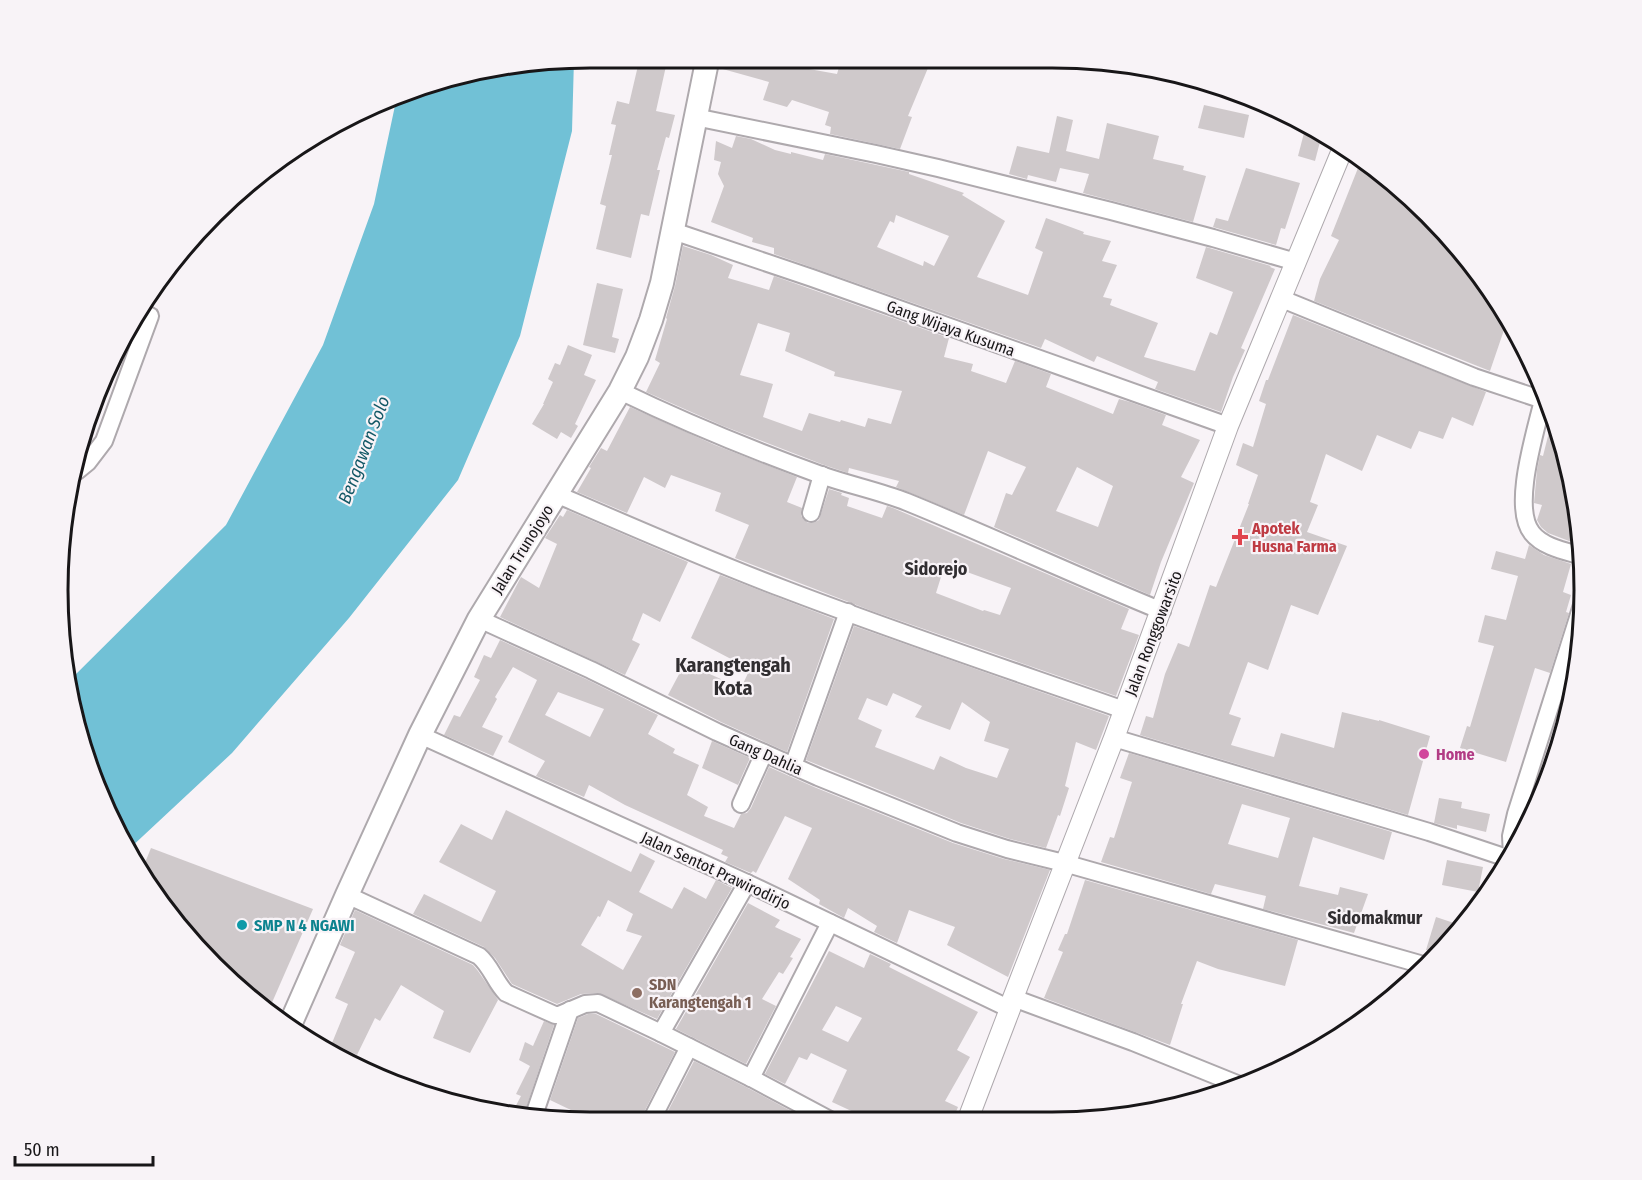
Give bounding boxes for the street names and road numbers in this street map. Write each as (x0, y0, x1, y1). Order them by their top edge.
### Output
street label: Gang Wijaya Kusuma (884, 296, 1018, 361)
street label: Jalan Trunojoyo (487, 501, 557, 597)
street label: Jalan Ronggowarsito (1121, 568, 1186, 698)
street label: Gang Dahlia (726, 730, 806, 779)
street label: Jalan Sentot Prawirodirjo (638, 828, 793, 913)

